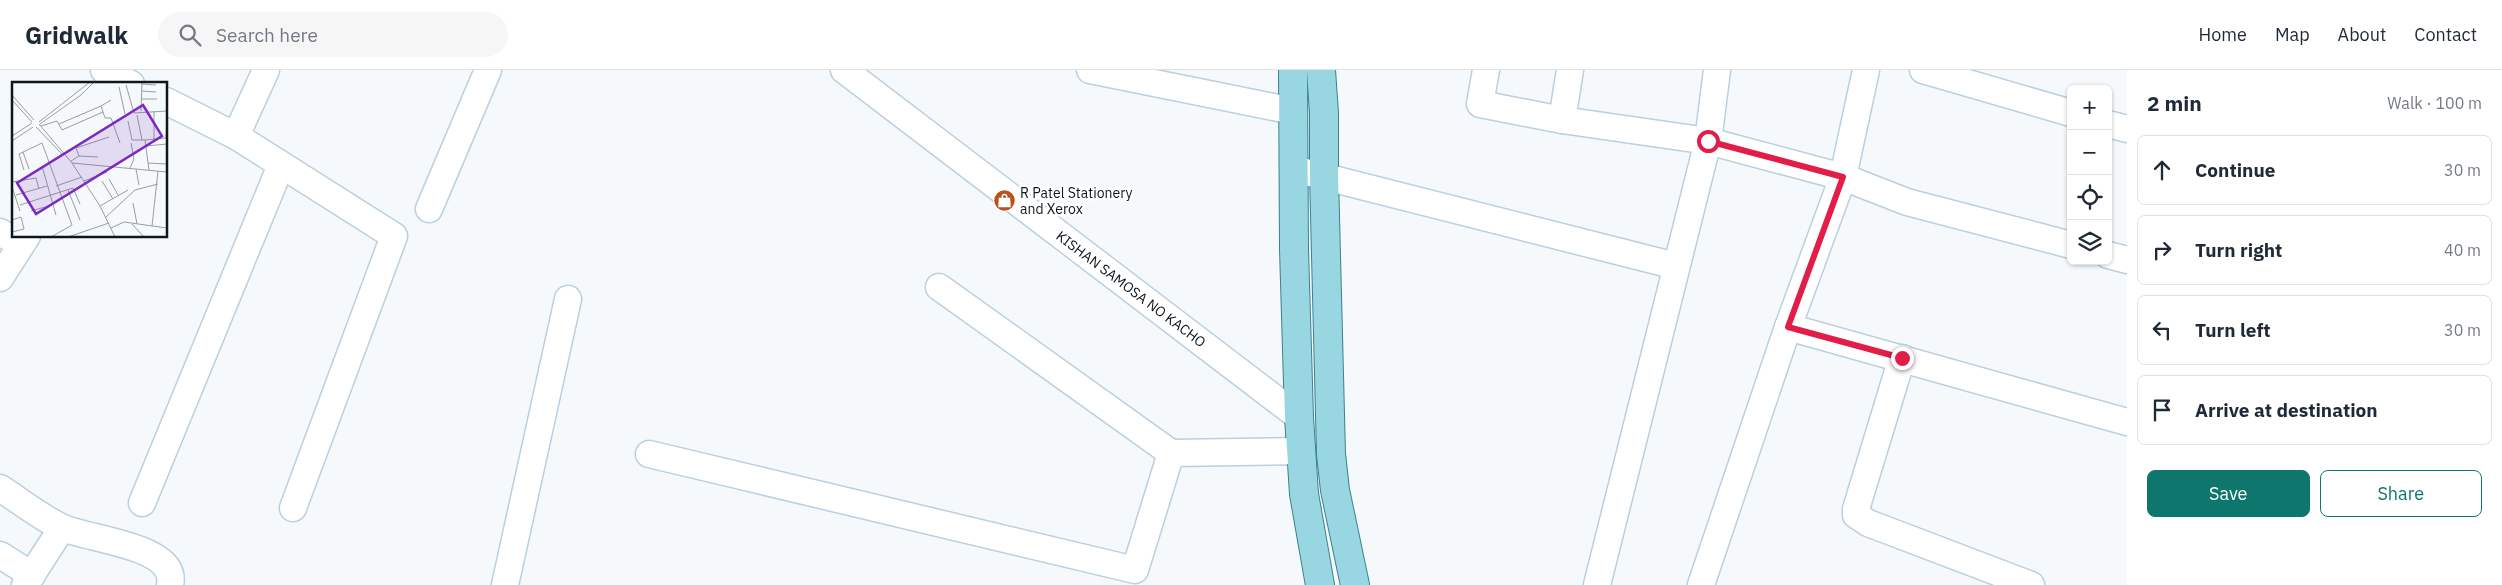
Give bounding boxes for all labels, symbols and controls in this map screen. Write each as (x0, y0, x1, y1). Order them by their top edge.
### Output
search box (158, 12, 508, 57)
text: Gridwalk (25, 19, 128, 51)
icon: search (176, 21, 204, 49)
text: Search here (216, 23, 318, 47)
text: Home (2199, 23, 2247, 46)
text: Map (2275, 23, 2310, 46)
text: About (2338, 23, 2386, 46)
text: Contact (2414, 23, 2477, 46)
inset map (12, 82, 168, 238)
map controls (2067, 85, 2112, 265)
button: + (2067, 85, 2112, 130)
text: 2 min (2147, 89, 2202, 117)
text: Walk · 100 m (2387, 93, 2482, 113)
route start (1697, 130, 1720, 153)
button: − (2067, 130, 2112, 175)
icon: ahead (2148, 156, 2176, 184)
text: Continue (2195, 158, 2275, 182)
text: 30 m (2444, 160, 2481, 180)
button: locate (2067, 175, 2112, 220)
place label: R Patel Stationery and Xerox (1020, 184, 1132, 218)
shop icon: R Patel Stationery and Xerox (992, 189, 1016, 213)
button: layers (2067, 220, 2112, 265)
street label: KISHAN SAMOSA NO KACHO (1053, 227, 1209, 351)
icon: right (2148, 236, 2176, 264)
text: Turn right (2195, 238, 2282, 262)
text: 40 m (2444, 240, 2481, 260)
icon: left (2148, 316, 2176, 344)
text: Turn left (2195, 318, 2271, 342)
text: 30 m (2444, 320, 2481, 340)
route end (1891, 347, 1914, 370)
icon: arrive (2148, 396, 2176, 424)
text: Arrive at destination (2195, 398, 2378, 422)
button: Save (2147, 470, 2310, 517)
button: Share (2320, 470, 2482, 517)

